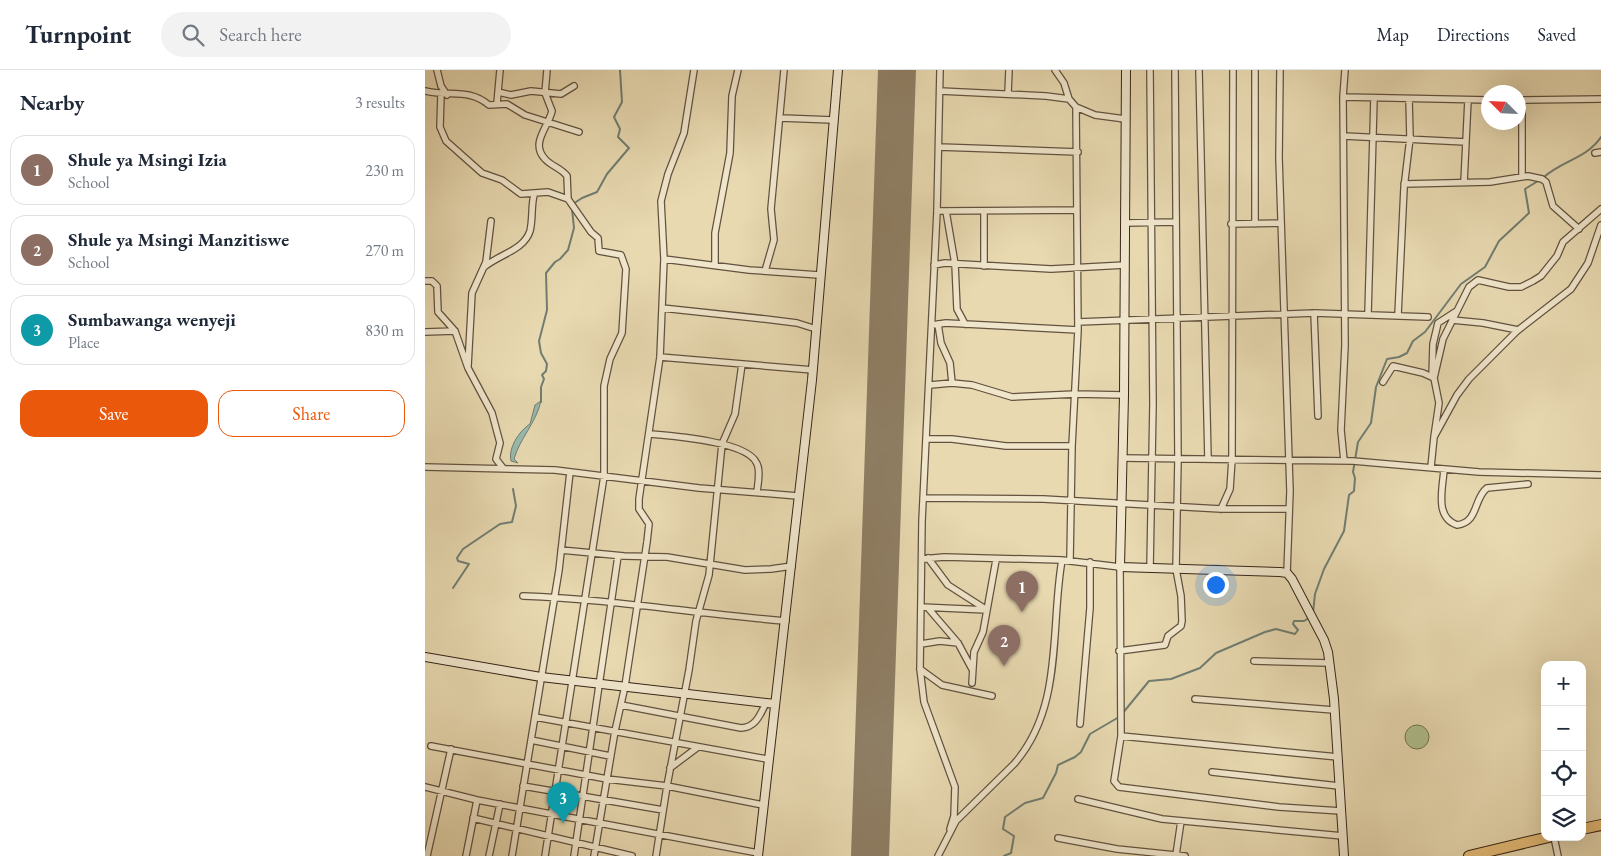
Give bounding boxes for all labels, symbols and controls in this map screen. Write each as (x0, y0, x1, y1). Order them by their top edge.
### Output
search box (161, 12, 511, 57)
text: Turnpoint (25, 19, 131, 50)
icon: search (179, 21, 207, 49)
text: Search here (219, 22, 302, 47)
text: Map (1377, 23, 1409, 46)
text: Directions (1437, 23, 1509, 46)
text: Saved (1537, 23, 1576, 46)
north arrow (1481, 85, 1526, 130)
text: Nearby (20, 89, 84, 116)
text: 3 results (355, 92, 405, 113)
text: Shule ya Msingi Izia (68, 147, 227, 172)
text: 1 (33, 160, 41, 181)
text: 230 m (365, 160, 404, 181)
text: School (68, 172, 110, 193)
text: Shule ya Msingi Manzitiswe (68, 227, 289, 252)
text: 2 (33, 240, 41, 261)
text: 270 m (365, 240, 404, 261)
text: School (68, 252, 110, 273)
text: Sumbawanga wenyeji (68, 307, 236, 332)
text: 3 (33, 320, 41, 341)
text: 830 m (365, 320, 404, 341)
text: Place (68, 332, 100, 353)
button: Save (20, 390, 208, 437)
button: Share (218, 390, 405, 437)
pin: 1 (1006, 571, 1038, 612)
your location (1203, 572, 1229, 598)
pin: 2 (988, 625, 1020, 666)
map controls (1541, 661, 1586, 841)
button: + (1541, 661, 1586, 706)
button: − (1541, 706, 1586, 751)
button: locate (1541, 751, 1586, 796)
pin: 3 (547, 782, 579, 823)
button: layers (1541, 796, 1586, 841)

